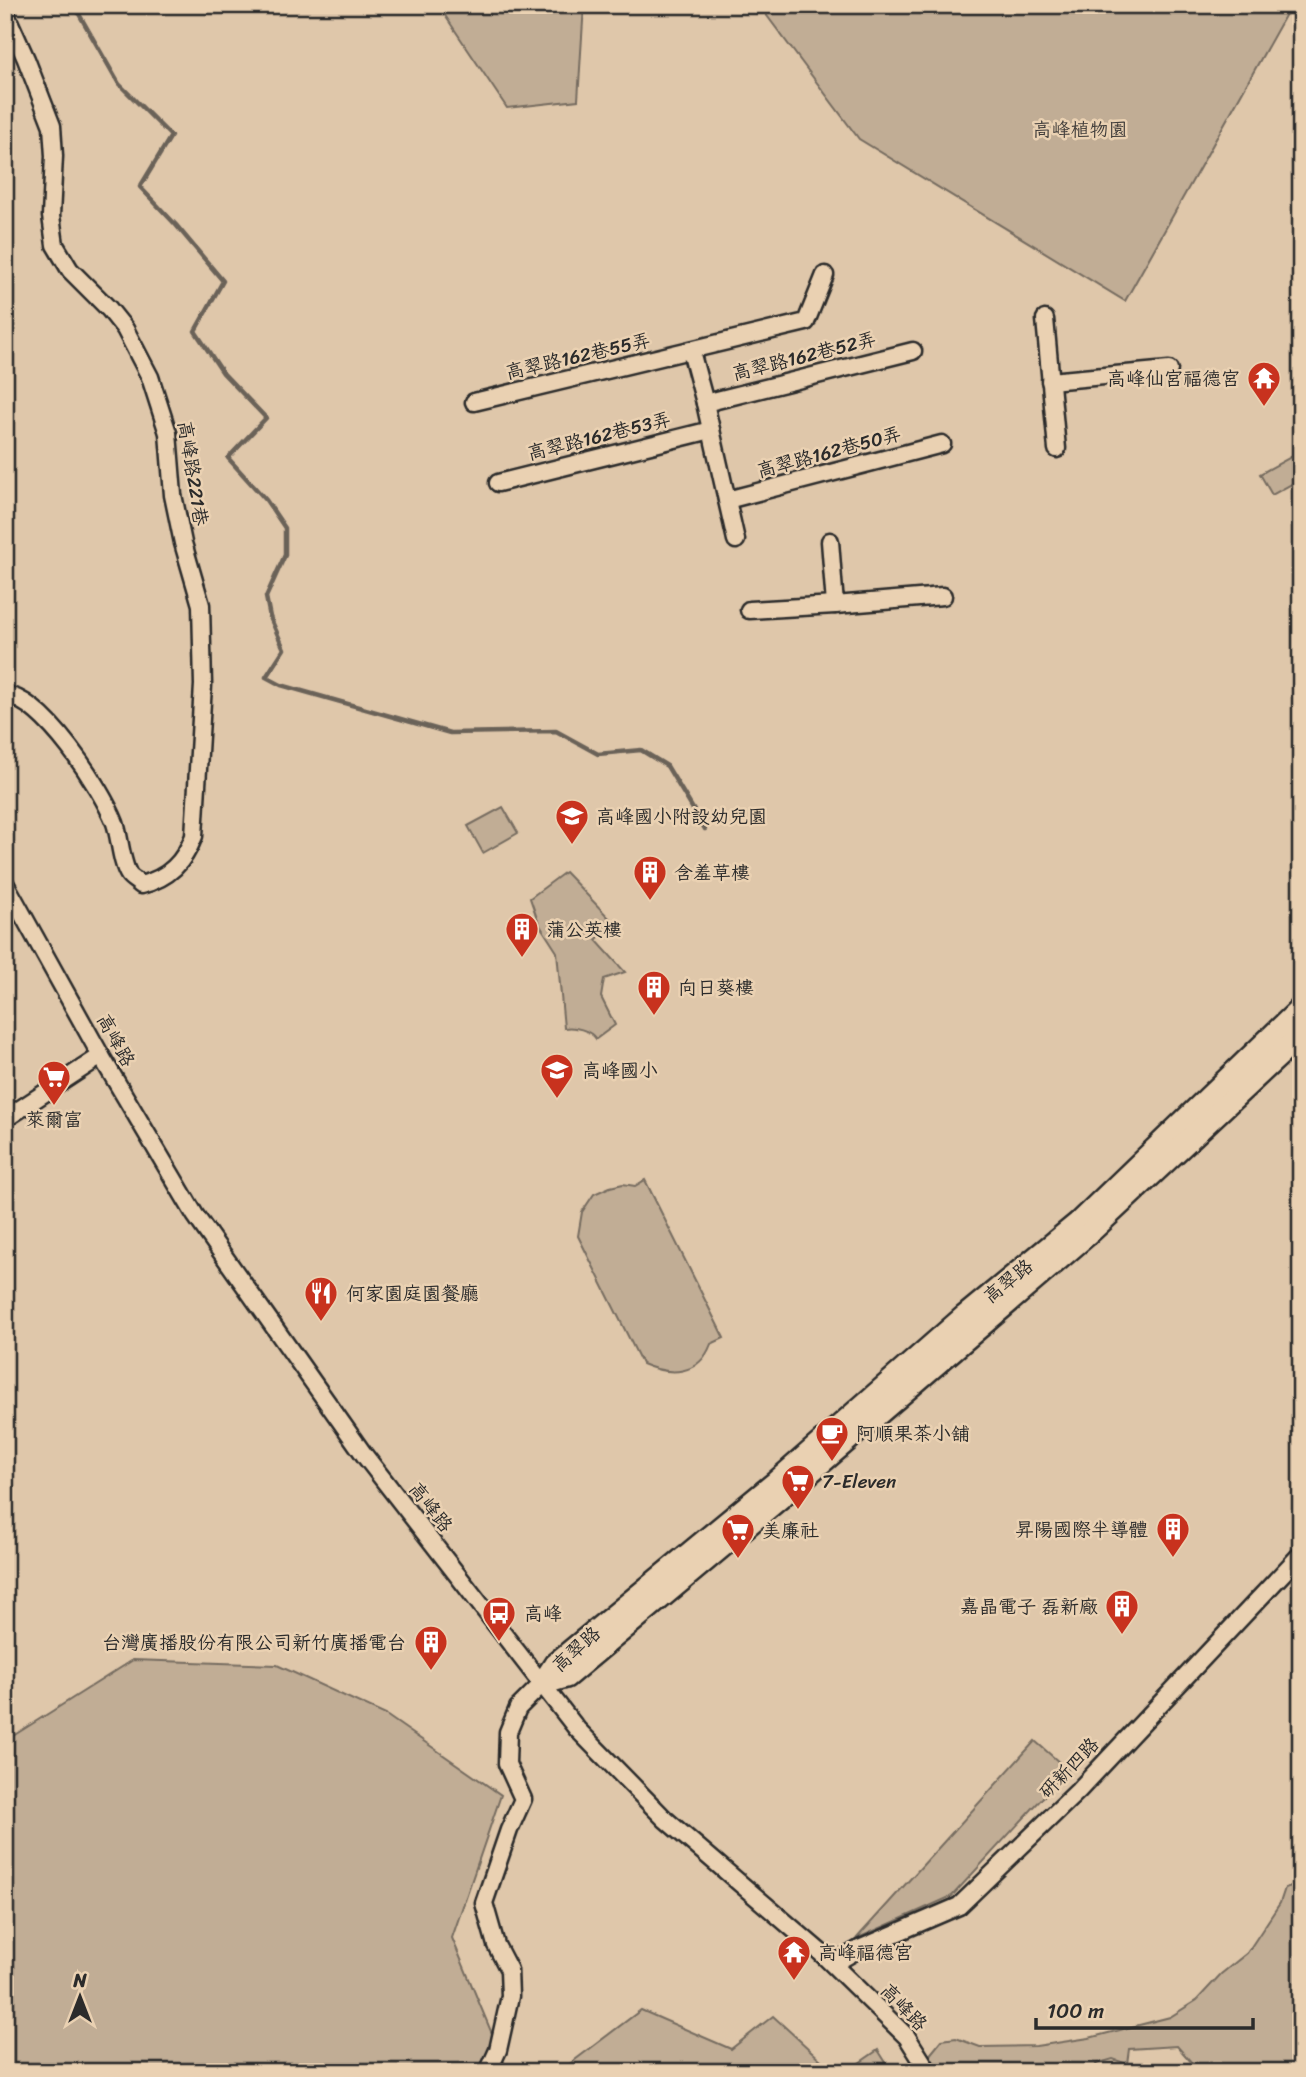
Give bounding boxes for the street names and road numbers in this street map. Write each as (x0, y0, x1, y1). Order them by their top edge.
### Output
street label: 高翠路162巷52弄 (728, 322, 880, 390)
street label: 高翠路162巷55弄 (502, 323, 654, 389)
street label: 高翠路162巷53弄 (524, 402, 674, 470)
street label: 高翠路162巷50弄 (753, 417, 905, 487)
street label: 高峰路221巷 (168, 418, 218, 528)
street label: 高峰路 (88, 1007, 144, 1073)
street label: 高翠路 (975, 1250, 1041, 1312)
street label: 高峰路 (400, 1474, 462, 1540)
street label: 高翠路 (544, 1618, 608, 1680)
street label: 研新四路 (1031, 1729, 1107, 1807)
street label: 高峰路 (872, 1975, 936, 2039)

